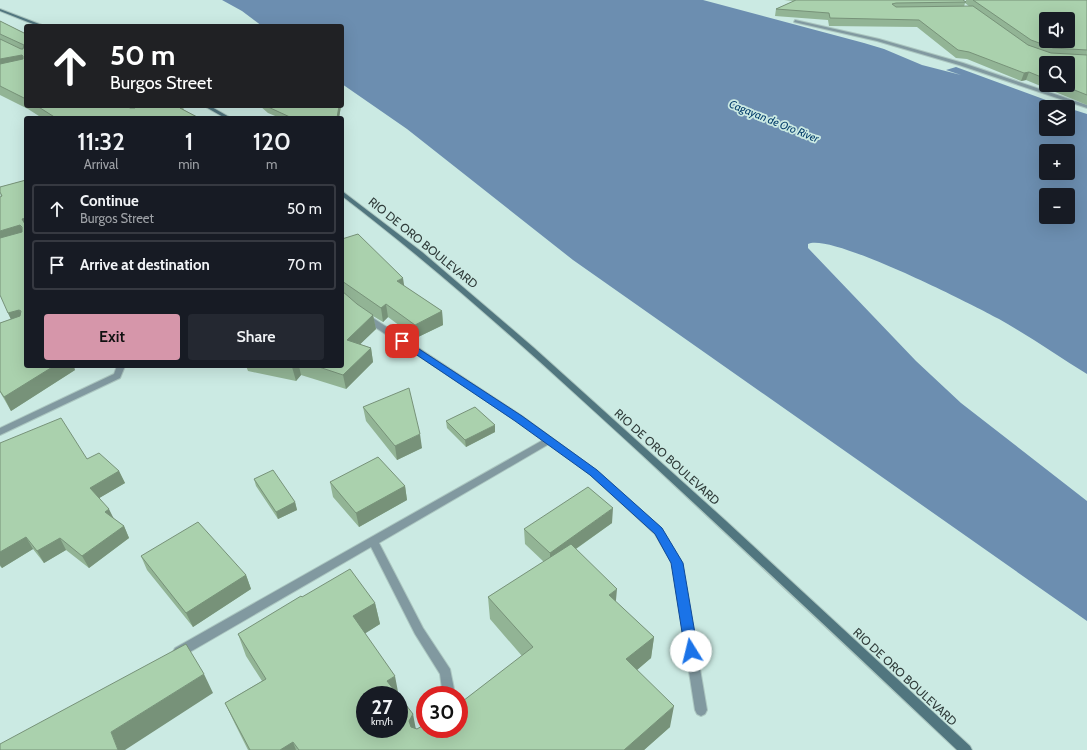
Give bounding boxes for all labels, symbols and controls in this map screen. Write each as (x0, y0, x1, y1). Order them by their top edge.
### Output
map controls (1039, 12, 1075, 224)
button: sound (1039, 12, 1075, 48)
text: 50 m (110, 38, 175, 72)
icon: ahead (44, 40, 96, 92)
button: search (1039, 56, 1075, 92)
text: Burgos Street (110, 72, 212, 94)
water label: Cagayan de Oro River (727, 97, 821, 146)
button: layers (1039, 100, 1075, 136)
text: 11:32 (77, 127, 125, 156)
text: 1 (185, 127, 193, 156)
text: 120 (253, 127, 291, 156)
button: + (1039, 144, 1075, 180)
text: Arrival (84, 156, 118, 172)
text: min (178, 156, 200, 172)
text: m (266, 156, 277, 172)
button: − (1039, 188, 1075, 224)
text: Continue (80, 192, 139, 210)
street label: RIO DE ORO BOULEVARD (366, 194, 481, 292)
icon: ahead (46, 198, 68, 220)
text: 50 m (287, 200, 322, 218)
text: Burgos Street (80, 210, 154, 226)
icon: arrive (46, 254, 68, 276)
text: Arrive at destination (80, 256, 210, 274)
text: 70 m (288, 256, 322, 274)
button: Exit (44, 314, 180, 360)
button: Share (188, 314, 324, 360)
pin (385, 324, 419, 358)
icon: arrive (391, 330, 413, 352)
street label: RIO DE ORO BOULEVARD (612, 405, 723, 508)
street label: RIO DE ORO BOULEVARD (850, 625, 961, 729)
position arrow (670, 630, 712, 672)
speed limit sign: 30 (416, 686, 468, 738)
text: 27 (372, 695, 392, 719)
text: km/h (371, 715, 393, 728)

